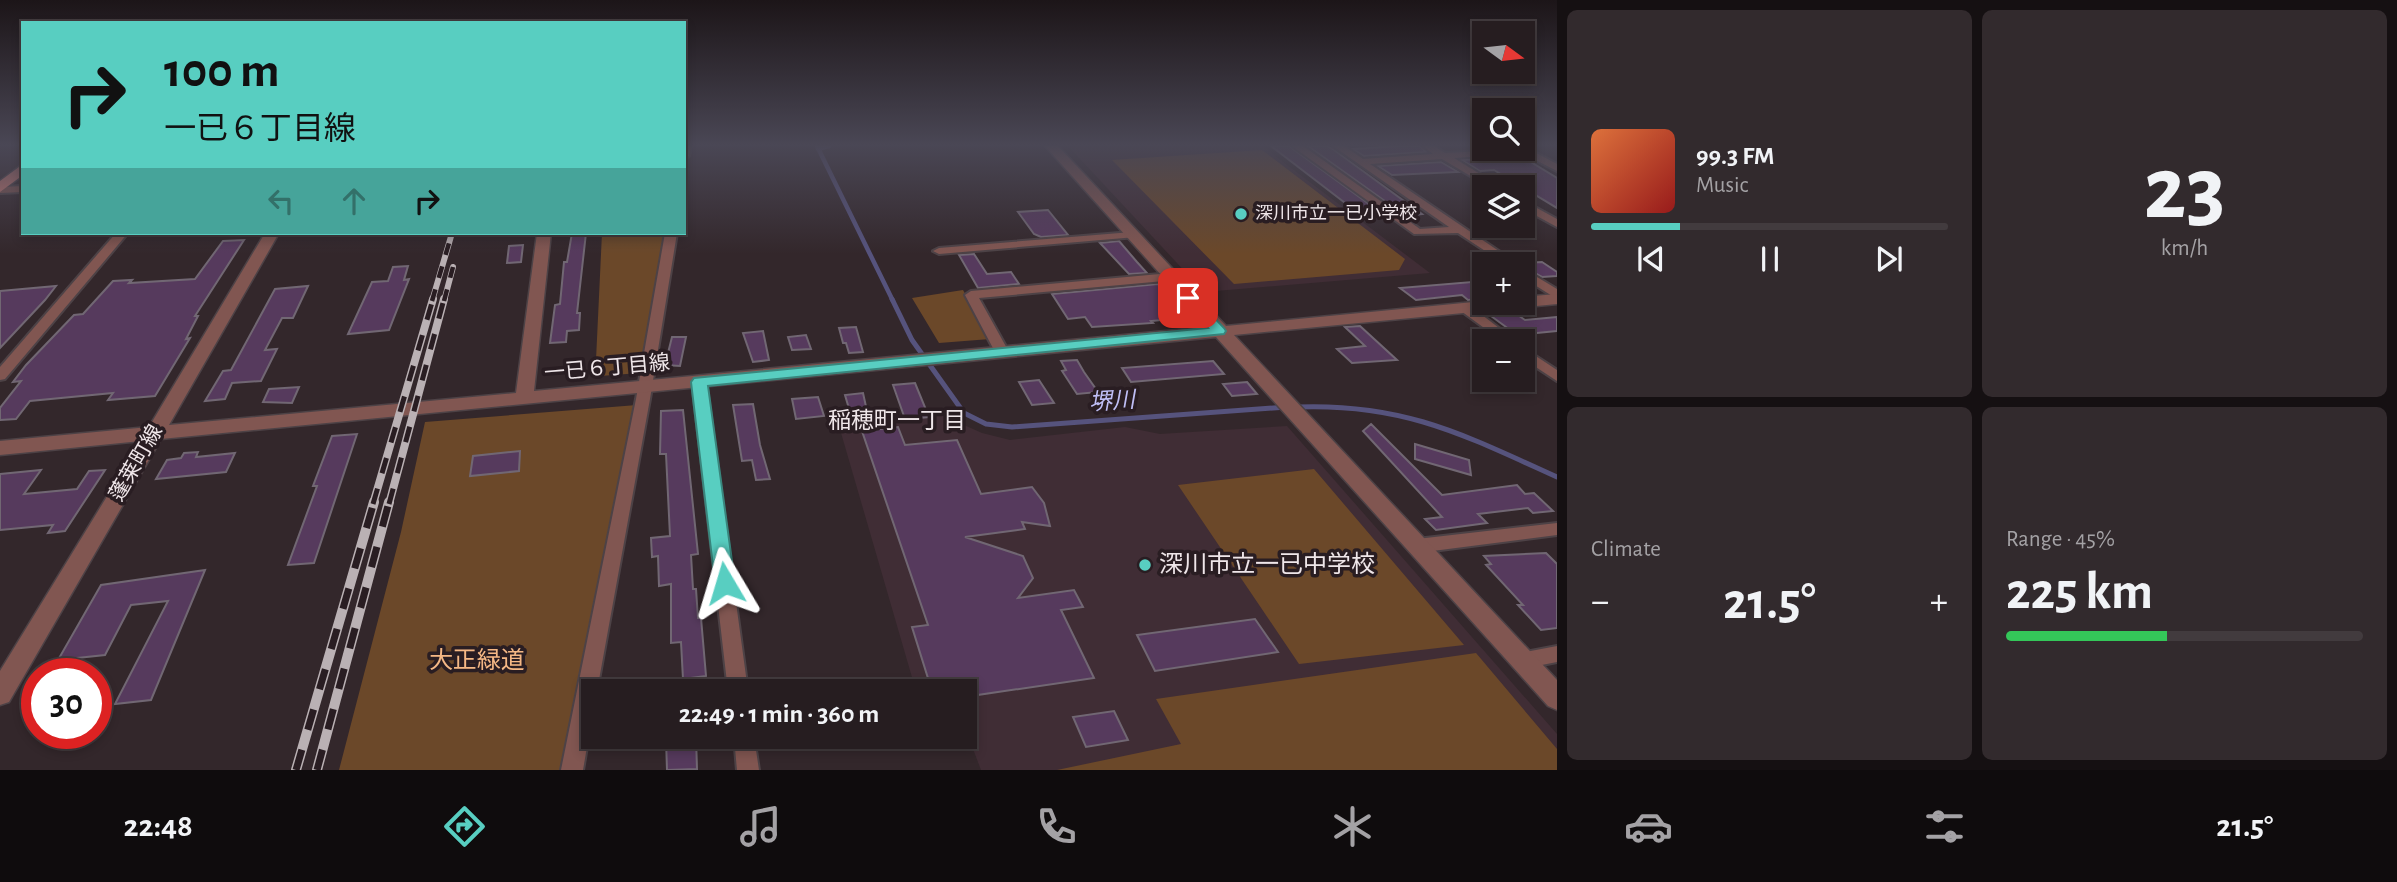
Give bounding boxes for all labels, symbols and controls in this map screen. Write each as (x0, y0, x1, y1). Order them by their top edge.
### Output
north arrow (1472, 21, 1535, 84)
map controls (1472, 21, 1535, 392)
text: 100 m (164, 47, 280, 96)
icon: right (49, 49, 140, 140)
button: search (1472, 98, 1535, 161)
text: 一已６丁目線 (164, 113, 356, 145)
text: 99.3 FM (1696, 143, 1775, 169)
text: 23 (2143, 144, 2226, 235)
text: Music (1696, 174, 1748, 197)
button: layers (1472, 175, 1535, 238)
icon: left (262, 182, 300, 220)
icon: ahead (335, 182, 373, 220)
icon: right (408, 182, 446, 220)
place label: 深川市立一已小学校 (1255, 203, 1417, 223)
marker: 深川市立一已小学校 (1233, 206, 1249, 222)
text: km/h (2161, 237, 2208, 260)
icon: previous (1632, 240, 1670, 278)
icon: pause (1751, 240, 1789, 278)
icon: next (1870, 240, 1908, 278)
button: + (1472, 252, 1535, 315)
pin (1158, 268, 1218, 328)
icon: arrive (1169, 279, 1207, 317)
button: − (1472, 329, 1535, 392)
street label: 一已６丁目線 (543, 351, 671, 384)
water label: 堺川 (1088, 387, 1139, 415)
district label: 稲穂町一丁目 (828, 408, 966, 433)
street label: 蓬莱町線 (105, 421, 166, 505)
text: Range · 45% (2006, 528, 2115, 551)
text: Climate (1591, 538, 1661, 561)
position arrow (688, 546, 762, 620)
place label: 深川市立一已中学校 (1159, 551, 1375, 577)
marker: 深川市立一已中学校 (1137, 557, 1153, 573)
text: 225 km (2006, 566, 2153, 618)
text: 21.5° (1723, 576, 1816, 628)
text: − (1591, 583, 1609, 621)
text: + (1930, 583, 1948, 621)
park label: 大正緑道 (429, 647, 525, 673)
speed limit sign: 30 (21, 658, 112, 749)
text: 22:49 · 1 min · 360 m (679, 701, 879, 727)
icon: directions (440, 802, 489, 851)
icon: music (736, 802, 785, 851)
icon: phone (1032, 802, 1081, 851)
icon: climate (1328, 802, 1377, 851)
icon: car (1624, 802, 1673, 851)
icon: filters (1920, 802, 1969, 851)
text: 22:48 (124, 810, 193, 842)
text: 21.5° (2216, 810, 2273, 842)

